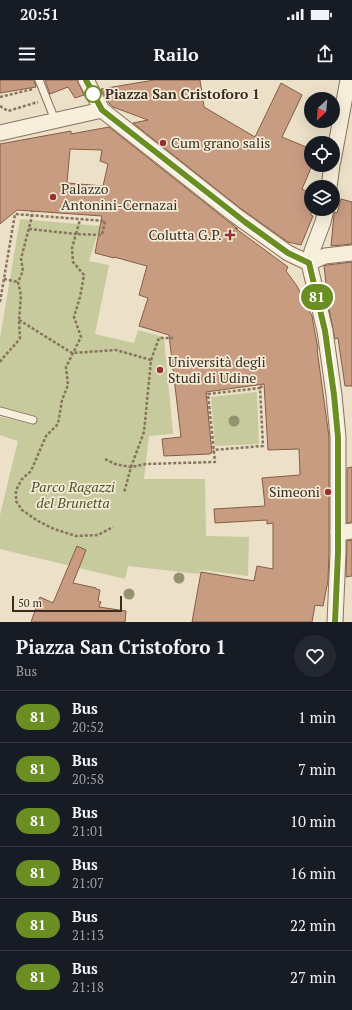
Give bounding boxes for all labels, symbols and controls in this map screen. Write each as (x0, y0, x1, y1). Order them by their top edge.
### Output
text: 20:51 (20, 4, 59, 24)
text: Railo (153, 42, 199, 66)
icon: menu (16, 43, 38, 65)
icon: share (314, 43, 336, 65)
place label: Piazza San Cristoforo 1 (105, 84, 260, 103)
marker: Piazza San Cristoforo 1 (84, 85, 102, 103)
north arrow (304, 92, 340, 128)
map controls (304, 92, 340, 216)
place label: Cum grano salis (171, 133, 270, 152)
button: locate (304, 136, 340, 172)
marker: Cum grano salis (158, 138, 168, 148)
place label: Palazzo Antonini-Cernazai (61, 179, 177, 214)
button: layers (304, 180, 340, 216)
marker: Palazzo Antonini-Cernazai (48, 192, 58, 202)
place label: Colutta G.P. (148, 225, 222, 244)
marker: Colutta G.P. (225, 230, 235, 240)
line badge: 81 (299, 284, 335, 310)
text: 81 (309, 287, 325, 306)
place label: Università degli Studi di Udine (168, 352, 266, 387)
marker: Università degli Studi di Udine (155, 365, 165, 375)
park label: Parco Ragazzi del Brunetta (30, 477, 115, 512)
place label: Simeoni (269, 482, 320, 501)
marker: Simeoni (323, 487, 333, 497)
scale bar (12, 594, 122, 613)
text: 50 m (18, 596, 42, 610)
text: Piazza San Cristoforo 1 (16, 634, 226, 659)
button: heart (294, 635, 336, 677)
text: Bus (16, 662, 37, 680)
text: Bus (72, 698, 98, 718)
text: 81 (30, 707, 46, 726)
text: 1 min (298, 707, 336, 727)
text: 20:52 (72, 718, 104, 736)
text: Bus (72, 750, 98, 770)
text: 81 (30, 759, 46, 778)
text: 7 min (298, 759, 336, 779)
text: 20:58 (72, 770, 104, 788)
text: Bus (72, 802, 98, 822)
text: 81 (30, 811, 46, 830)
text: 10 min (290, 811, 336, 831)
text: 21:01 (72, 822, 104, 840)
text: Bus (72, 854, 98, 874)
text: 81 (30, 863, 46, 882)
text: 16 min (290, 863, 336, 883)
text: 21:07 (72, 874, 104, 892)
text: Bus (72, 906, 98, 926)
text: 81 (30, 915, 46, 934)
text: 22 min (290, 915, 336, 935)
text: 21:13 (72, 926, 104, 944)
text: Bus (72, 958, 98, 978)
text: 81 (30, 967, 46, 986)
text: 27 min (290, 967, 336, 987)
text: 21:18 (72, 978, 104, 996)

